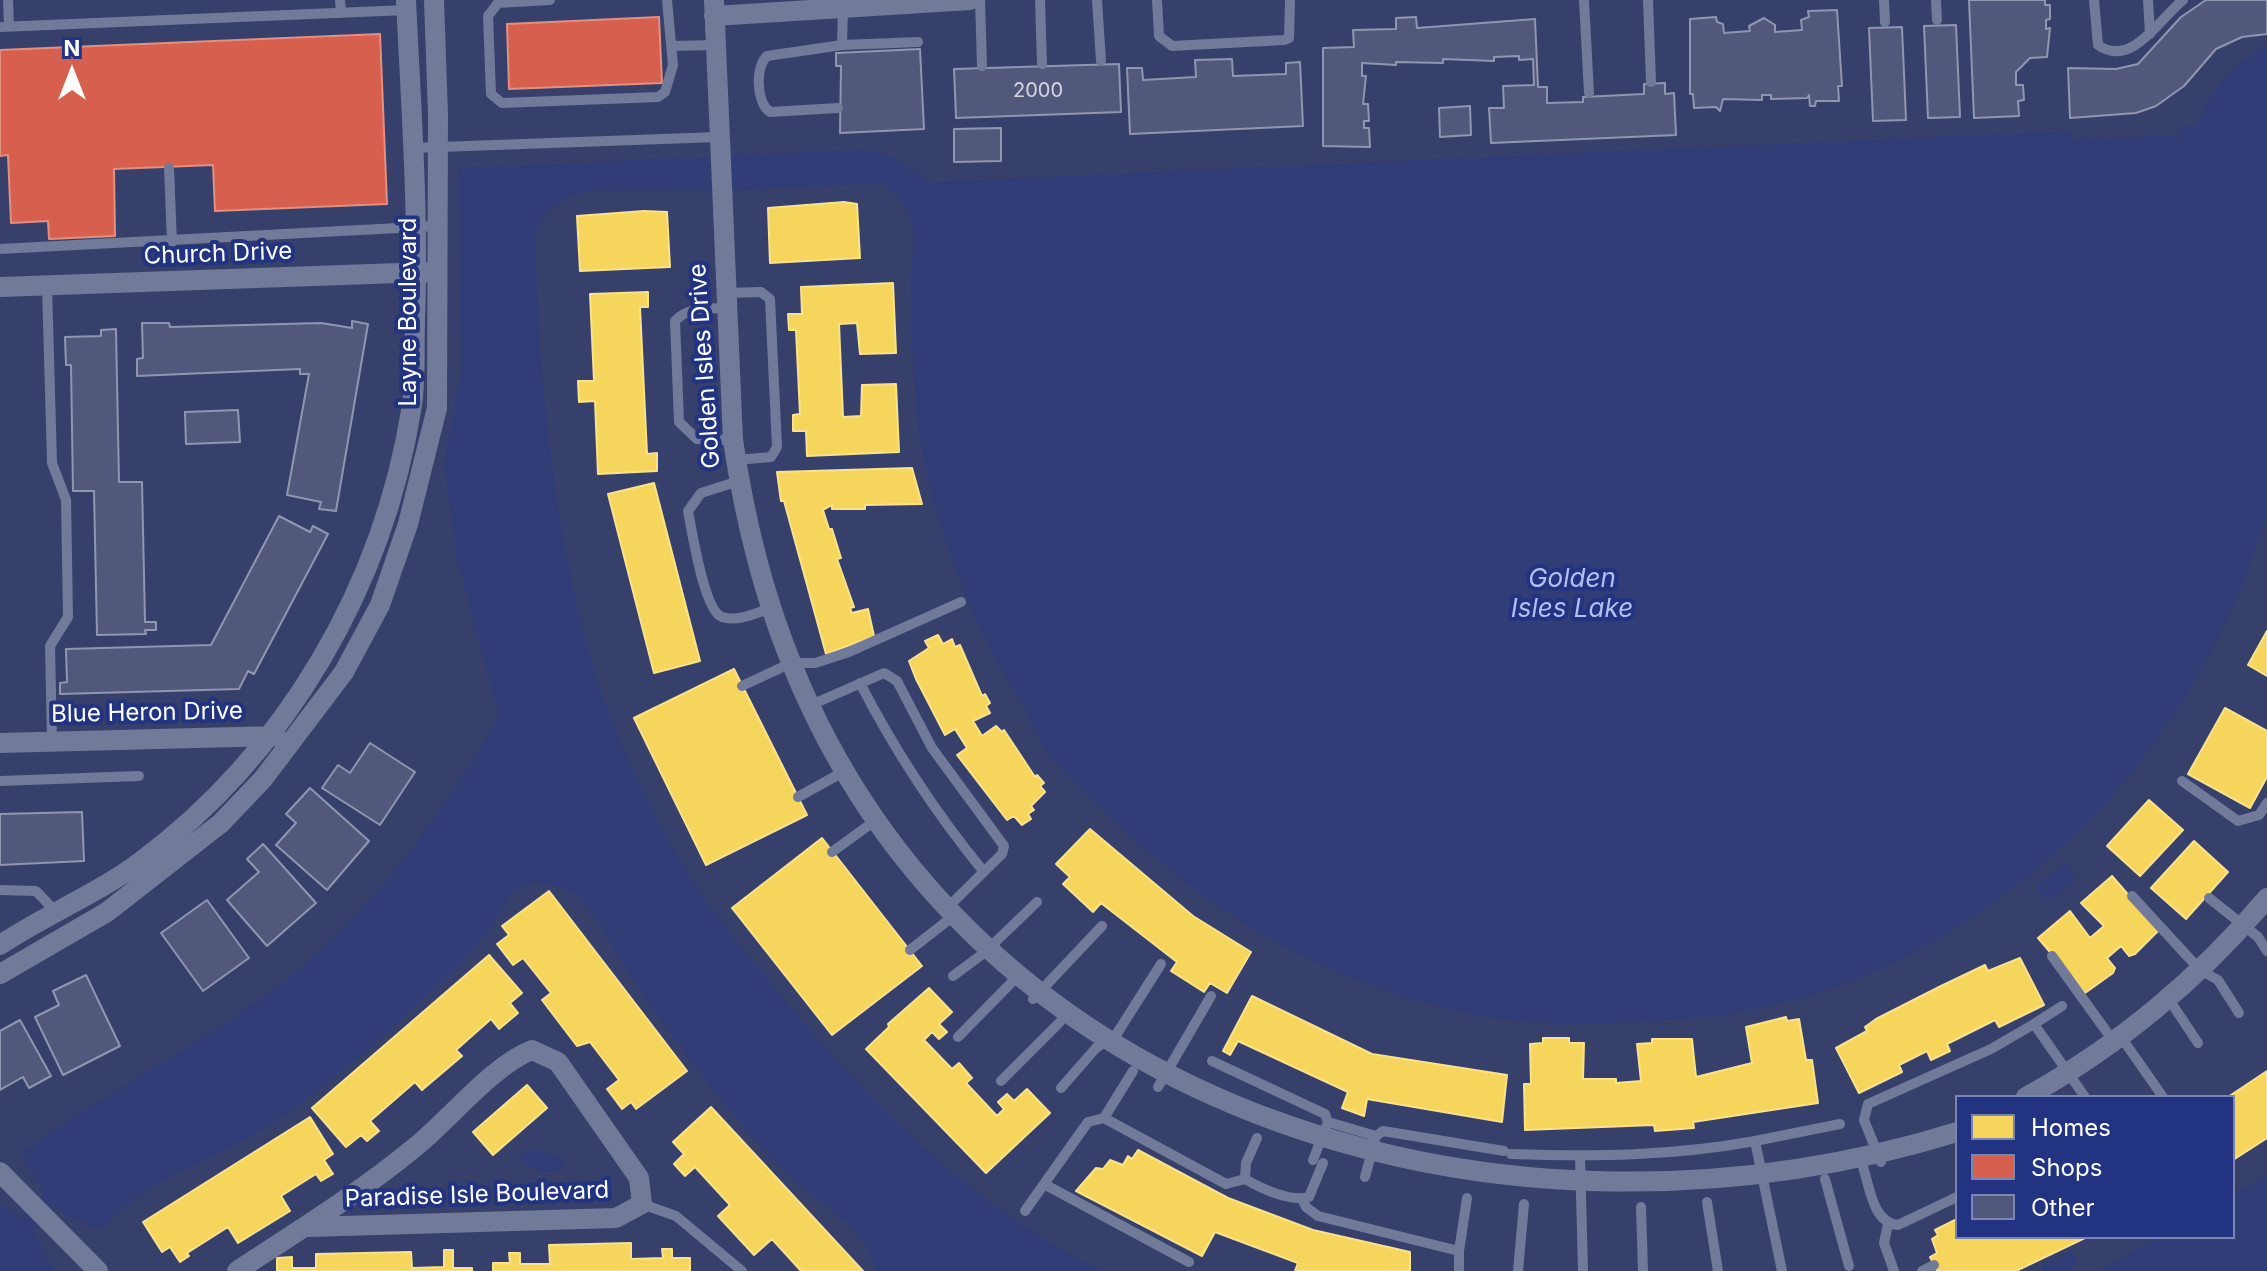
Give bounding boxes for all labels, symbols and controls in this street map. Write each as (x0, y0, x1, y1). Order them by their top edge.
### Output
north arrow (32, 32, 112, 112)
text: N (64, 35, 80, 61)
house number: 2000 (1013, 79, 1063, 103)
street label: Layne Boulevard (395, 218, 423, 406)
street label: Church Drive (143, 237, 293, 271)
street label: Golden Isles Drive (683, 262, 727, 470)
water label: Golden Isles Lake (1511, 563, 1633, 624)
street label: Blue Heron Drive (51, 697, 243, 729)
legend (1955, 1095, 2235, 1239)
text: Homes (2031, 1113, 2111, 1142)
text: Shops (2031, 1153, 2102, 1182)
street label: Paradise Isle Boulevard (344, 1176, 610, 1214)
text: Other (2031, 1193, 2094, 1222)

